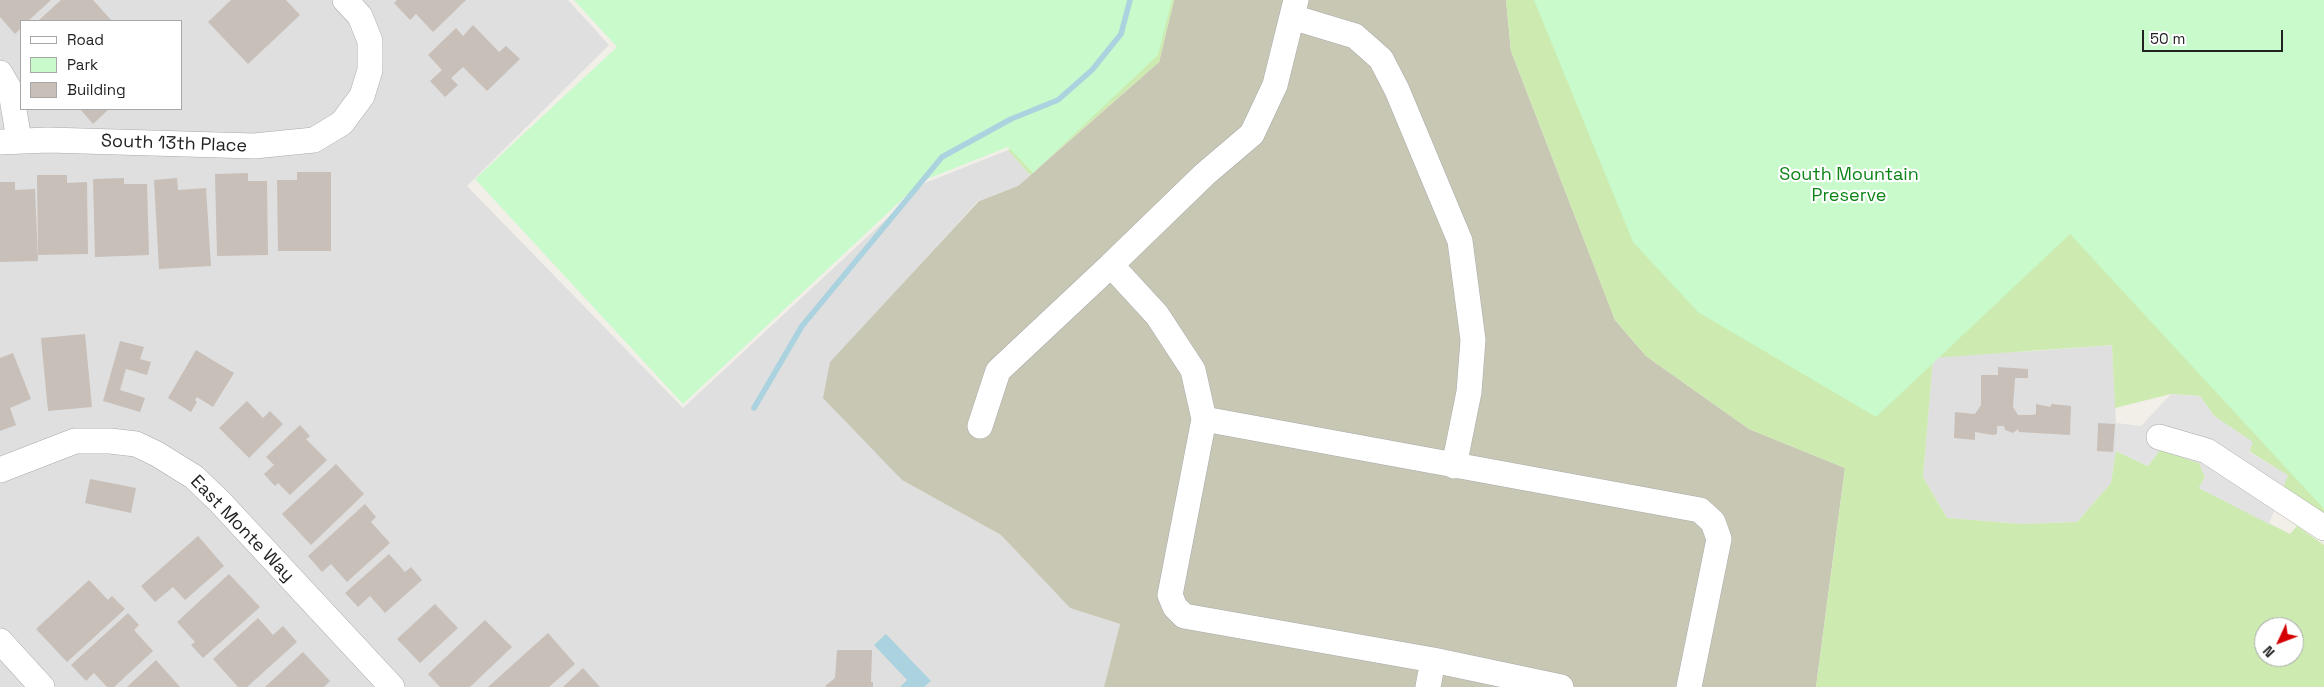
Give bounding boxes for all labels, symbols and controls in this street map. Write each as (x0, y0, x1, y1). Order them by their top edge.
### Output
legend (20, 20, 182, 110)
scale bar (2144, 20, 2285, 52)
text: 50 m (2150, 29, 2185, 48)
text: Road (67, 30, 104, 49)
text: Park (67, 55, 98, 74)
text: Building (67, 80, 126, 99)
street label: South 13th Place (101, 131, 247, 157)
park label: South Mountain Preserve (1779, 164, 1919, 206)
street label: East Monte Way (186, 471, 298, 587)
north arrow (2254, 617, 2304, 667)
text: N (2259, 642, 2279, 661)

